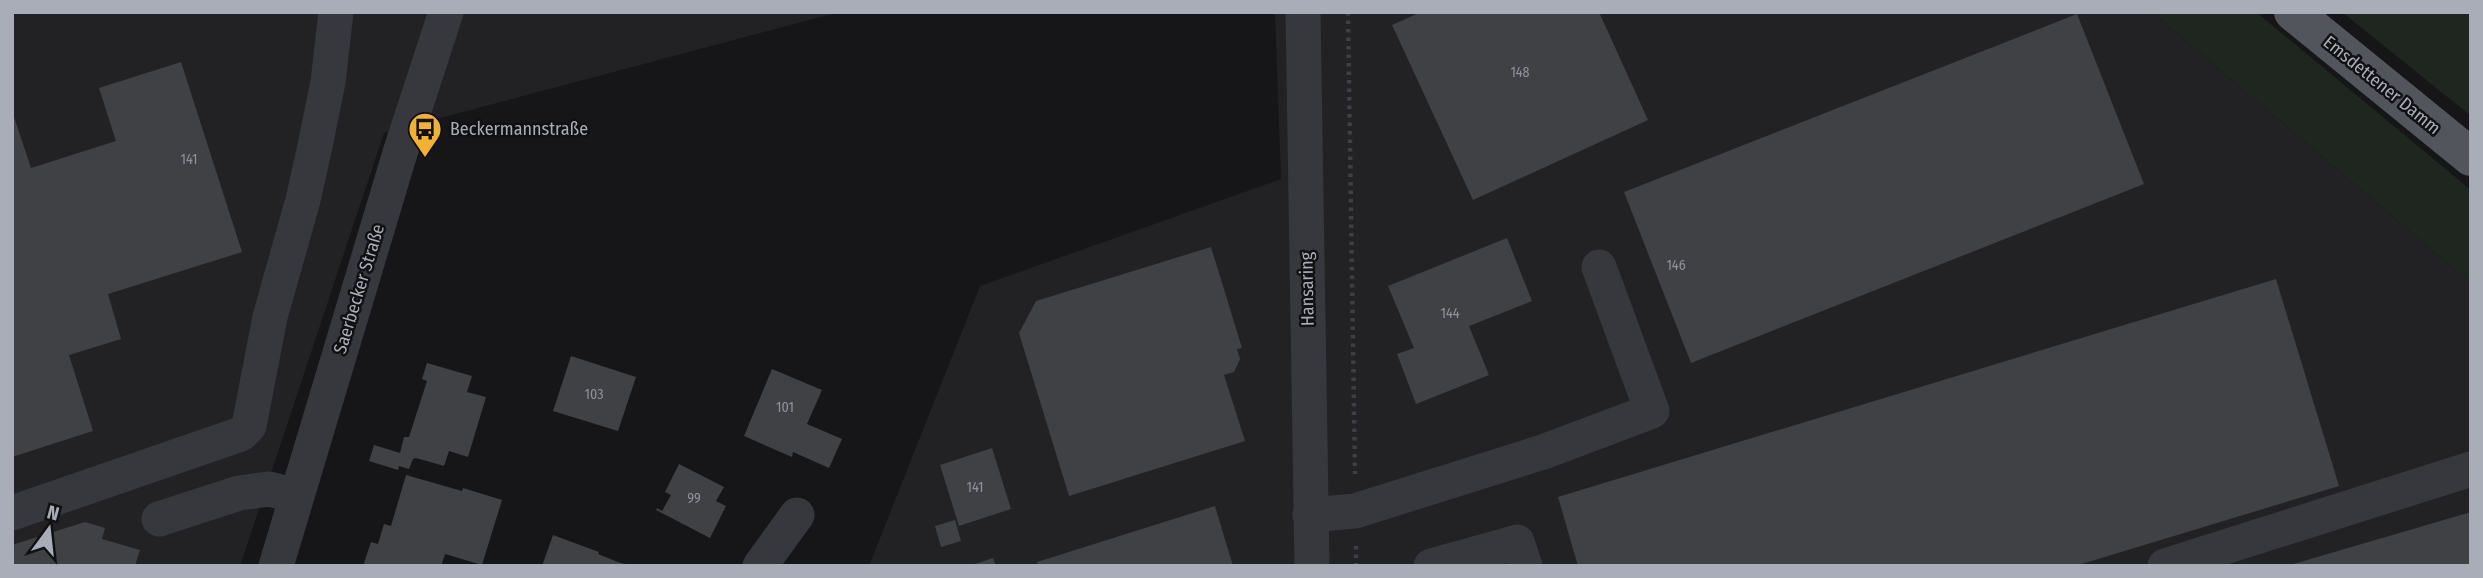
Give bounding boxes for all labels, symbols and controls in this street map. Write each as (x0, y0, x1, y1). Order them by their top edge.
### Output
street label: Emsdettener Damm (2319, 31, 2445, 139)
house number: 148 (1510, 64, 1530, 81)
bus stop icon: Beckermannstraße (406, 110, 444, 159)
place label: Beckermannstraße (450, 118, 588, 140)
house number: 141 (181, 151, 197, 168)
street label: Saerbecker Straße (329, 221, 389, 357)
street label: Hansaring (1295, 251, 1319, 326)
house number: 146 (1666, 257, 1686, 274)
house number: 144 (1440, 305, 1460, 322)
house number: 103 (585, 386, 603, 403)
house number: 101 (776, 399, 794, 416)
house number: 141 (967, 479, 983, 496)
house number: 99 (687, 490, 701, 507)
north arrow (14, 494, 84, 564)
text: N (45, 500, 62, 526)

